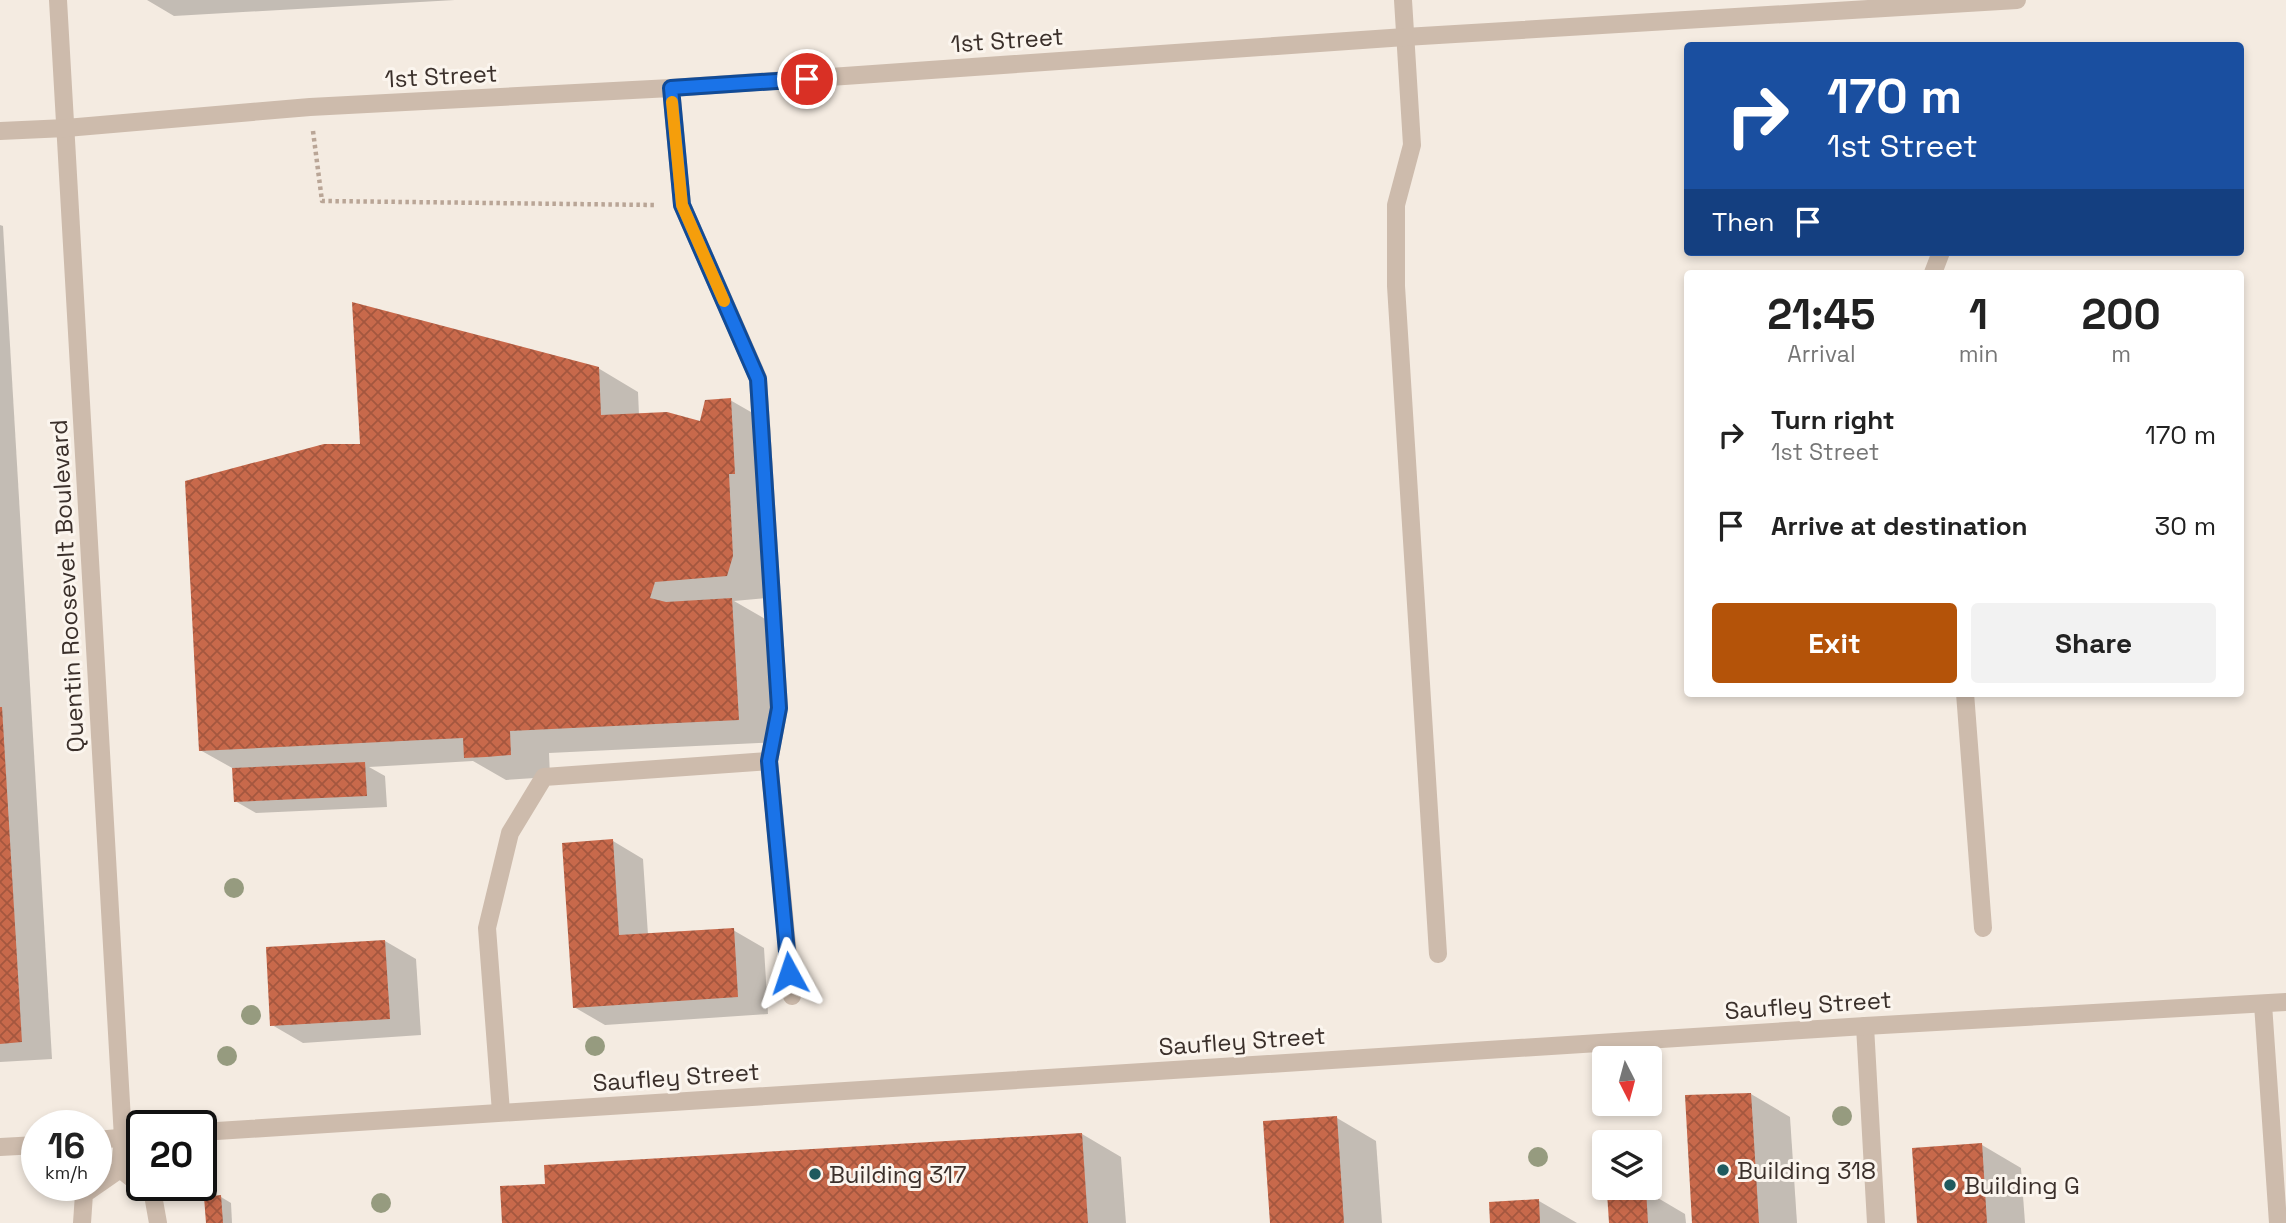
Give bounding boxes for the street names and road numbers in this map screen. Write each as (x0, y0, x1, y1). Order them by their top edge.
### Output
street label: 1st Street (950, 21, 1064, 59)
street label: 1st Street (384, 58, 498, 94)
street label: Quentin Roosevelt Boulevard (43, 419, 91, 753)
street label: Saufley Street (1724, 984, 1892, 1026)
street label: Saufley Street (1158, 1020, 1326, 1062)
street label: Saufley Street (592, 1056, 760, 1098)

